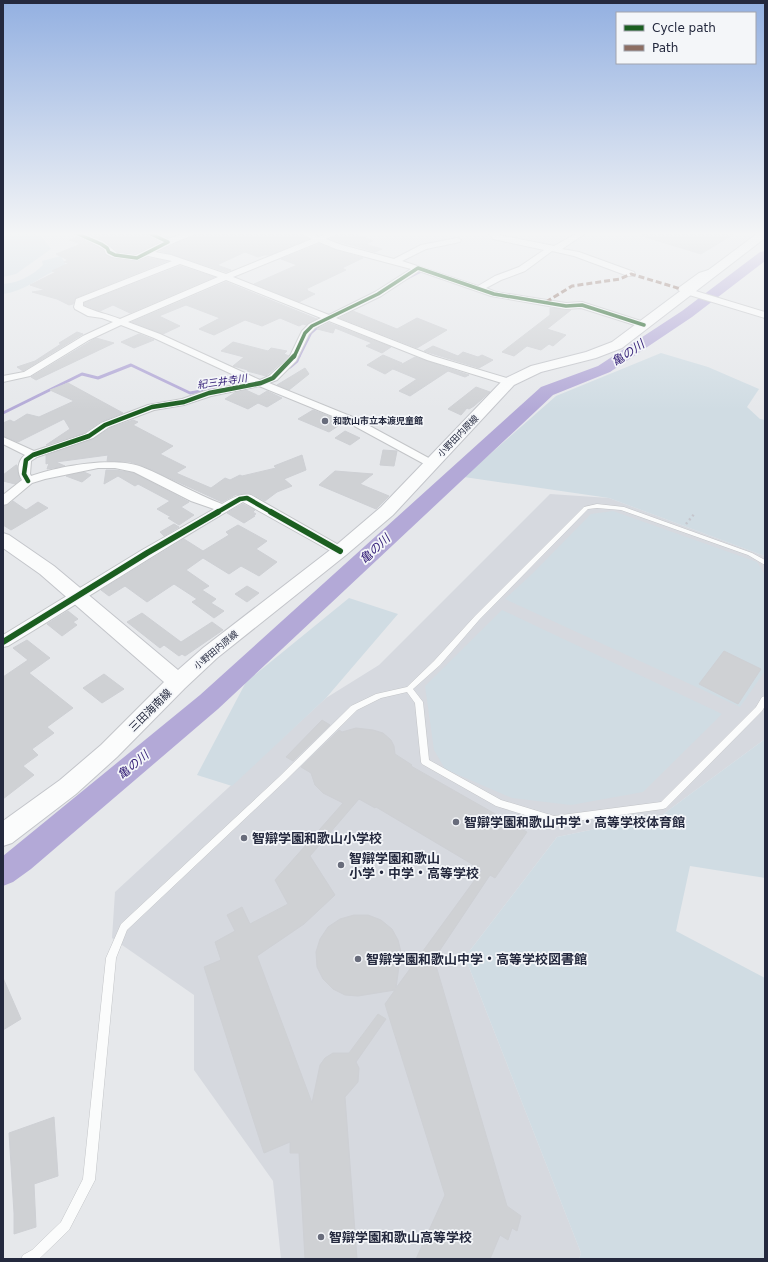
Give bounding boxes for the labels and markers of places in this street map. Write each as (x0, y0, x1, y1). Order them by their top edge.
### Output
marker: 和歌山市立本渡児童館 (320, 416, 330, 426)
place label: 和歌山市立本渡児童館 (333, 416, 423, 426)
place label: 智辯学園和歌山中学・高等学校体育館 (464, 815, 685, 830)
marker: 智辯学園和歌山中学・高等学校体育館 (451, 817, 461, 827)
place label: 智辯学園和歌山小学校 (252, 831, 382, 846)
marker: 智辯学園和歌山小学校 (239, 833, 249, 843)
place label: 智辯学園和歌山 小学・中学・高等学校 (349, 851, 479, 881)
marker: 智辯学園和歌山 小学・中学・高等学校 (336, 860, 346, 870)
place label: 智辯学園和歌山中学・高等学校図書館 (366, 952, 587, 967)
marker: 智辯学園和歌山中学・高等学校図書館 (353, 954, 363, 964)
place label: 智辯学園和歌山高等学校 (329, 1230, 472, 1245)
marker: 智辯学園和歌山高等学校 (316, 1232, 326, 1242)

